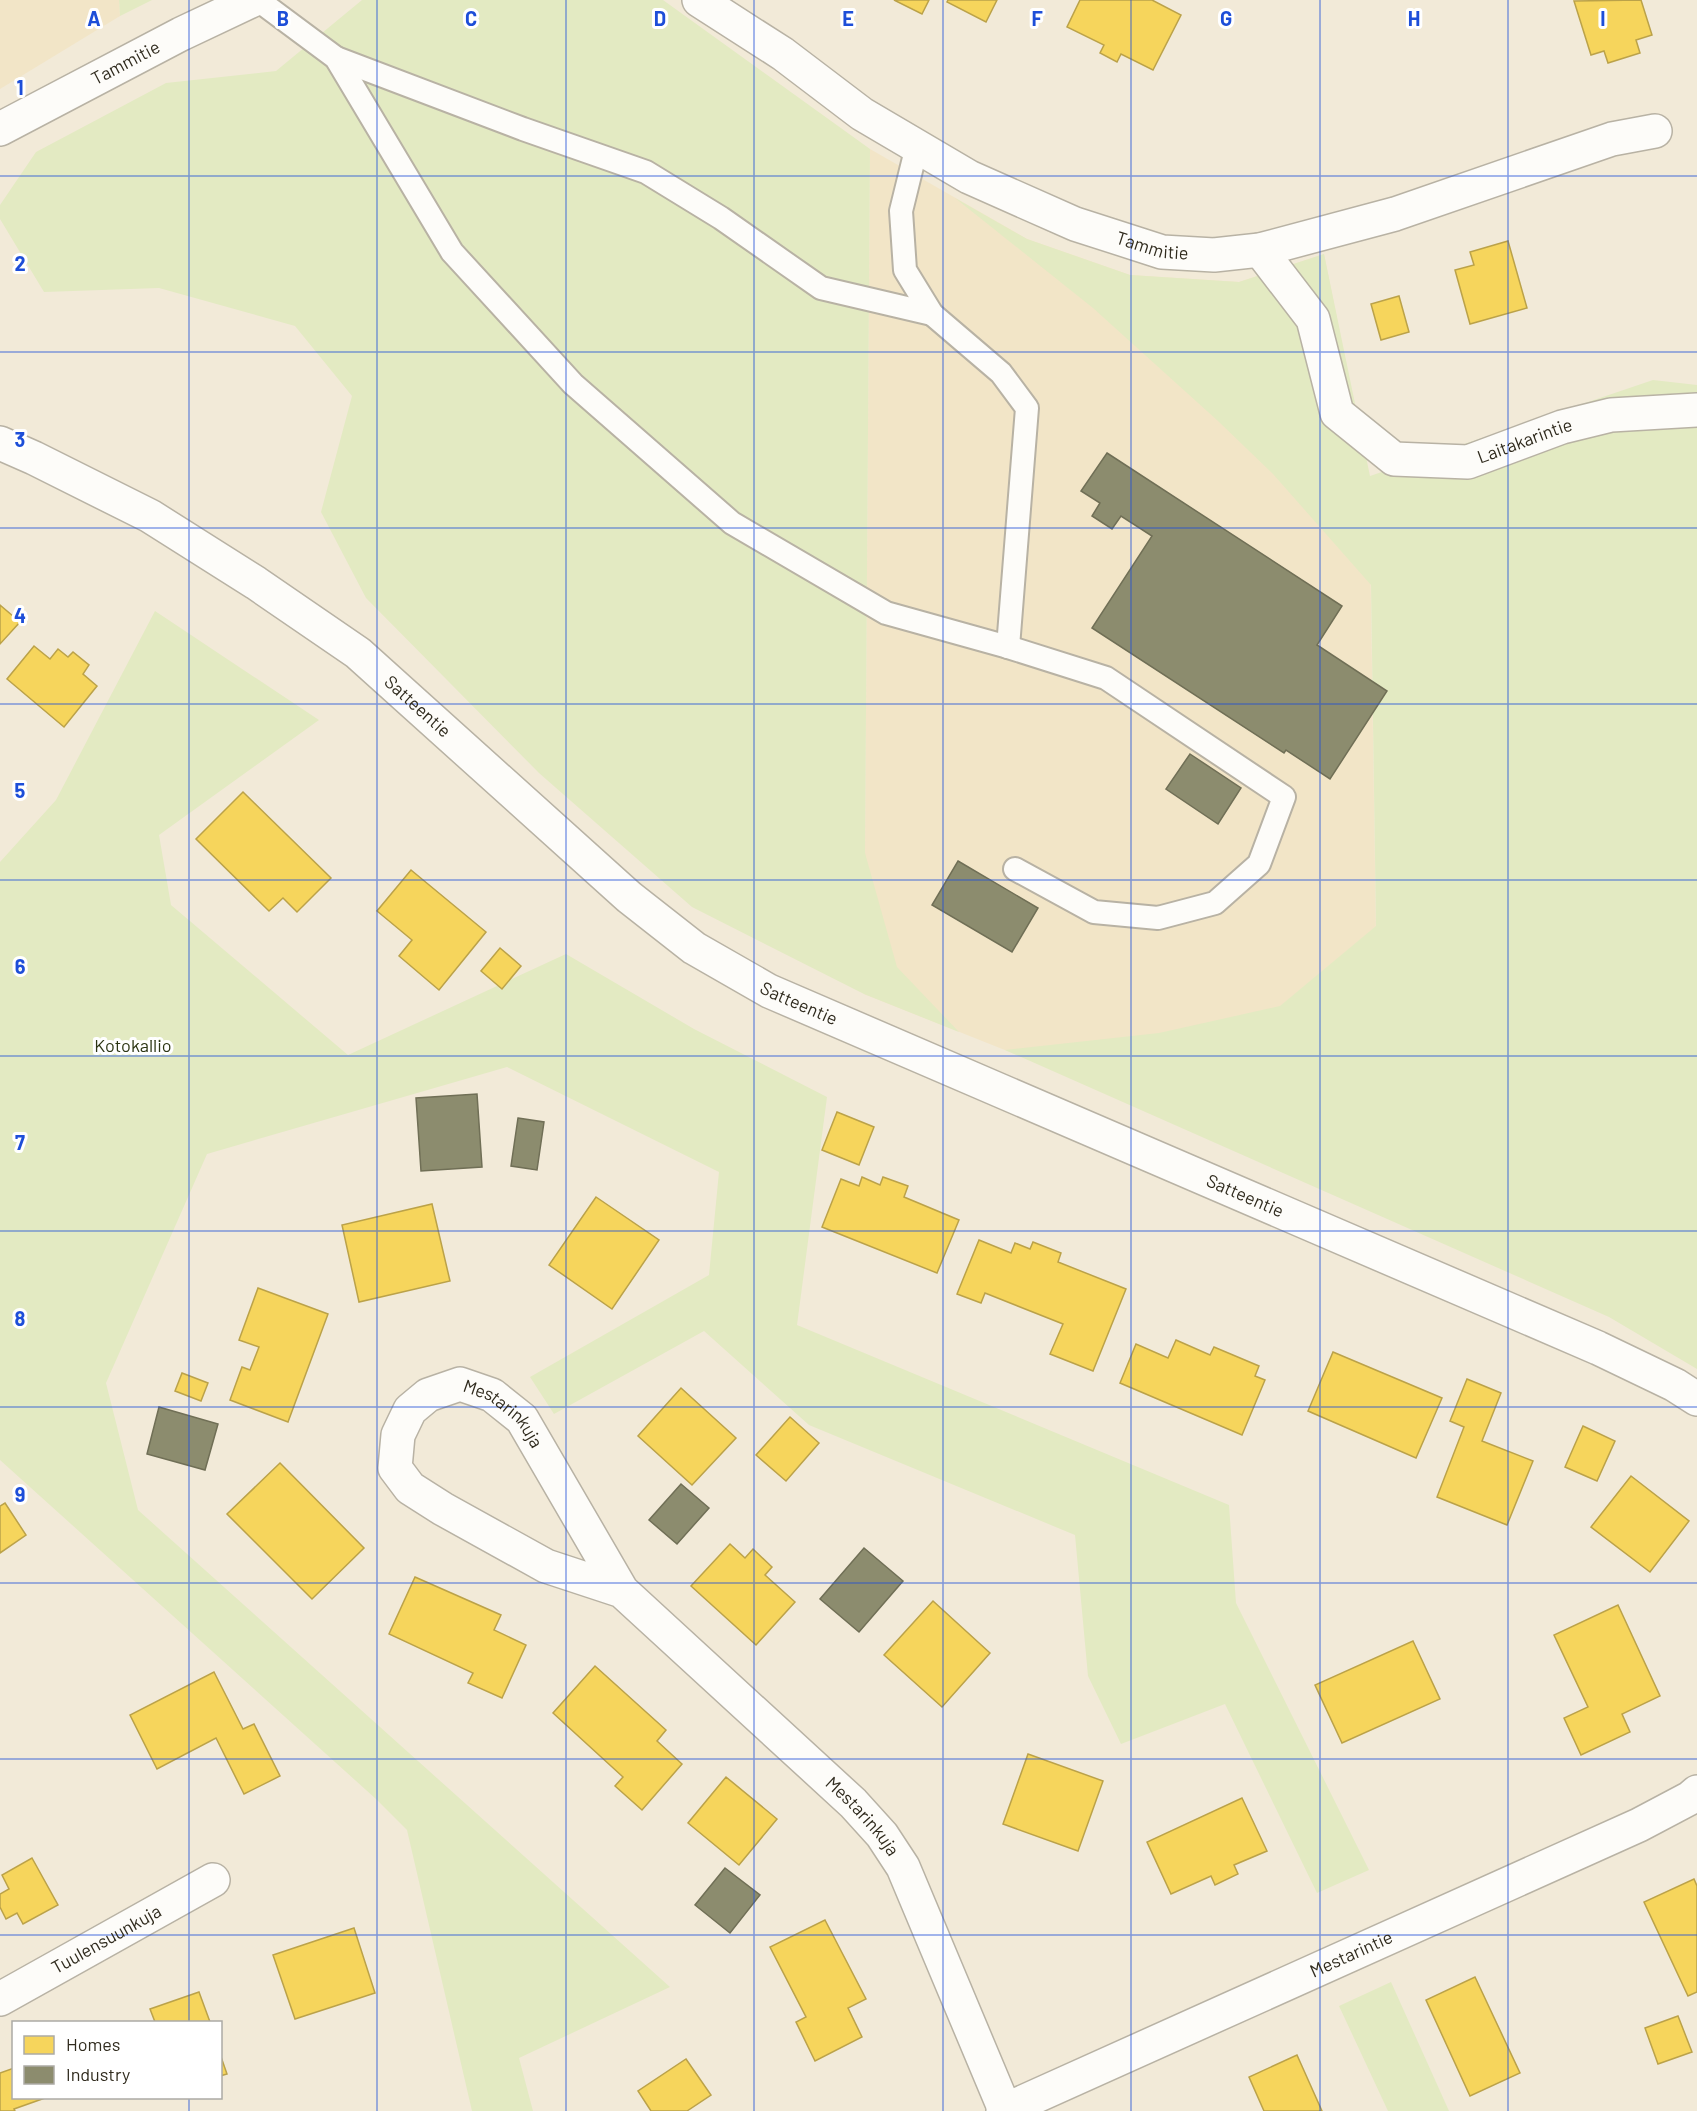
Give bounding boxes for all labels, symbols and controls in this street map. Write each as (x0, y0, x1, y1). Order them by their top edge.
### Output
text: A (87, 6, 101, 30)
text: B (277, 6, 289, 30)
text: C (465, 6, 477, 30)
text: D (654, 6, 666, 30)
text: E (842, 6, 854, 30)
text: F (1031, 6, 1043, 30)
text: G (1220, 6, 1232, 30)
text: H (1408, 6, 1420, 30)
text: I (1600, 6, 1606, 30)
street label: Tammitie (87, 35, 163, 89)
text: 1 (16, 75, 24, 99)
street label: Tammitie (1113, 226, 1189, 264)
text: 2 (14, 251, 26, 275)
street label: Laitakarintie (1474, 413, 1574, 468)
text: 3 (15, 427, 25, 451)
text: 4 (14, 603, 26, 627)
street label: Satteentie (380, 670, 456, 741)
text: 5 (15, 778, 26, 802)
text: 6 (15, 954, 26, 978)
street label: Satteentie (756, 976, 841, 1029)
park label: Kotokallio (94, 1034, 172, 1056)
text: 7 (15, 1130, 25, 1154)
street label: Satteentie (1203, 1169, 1288, 1221)
text: 8 (15, 1306, 26, 1330)
street label: Mestarinkuja (461, 1374, 548, 1451)
text: 9 (15, 1482, 25, 1506)
street label: Mestarinkuja (821, 1771, 905, 1860)
street label: Tuulensuunkuja (47, 1899, 165, 1978)
street label: Mestarintie (1306, 1925, 1396, 1982)
legend (12, 2021, 222, 2099)
text: Homes (66, 2033, 120, 2055)
text: Industry (66, 2063, 130, 2085)

